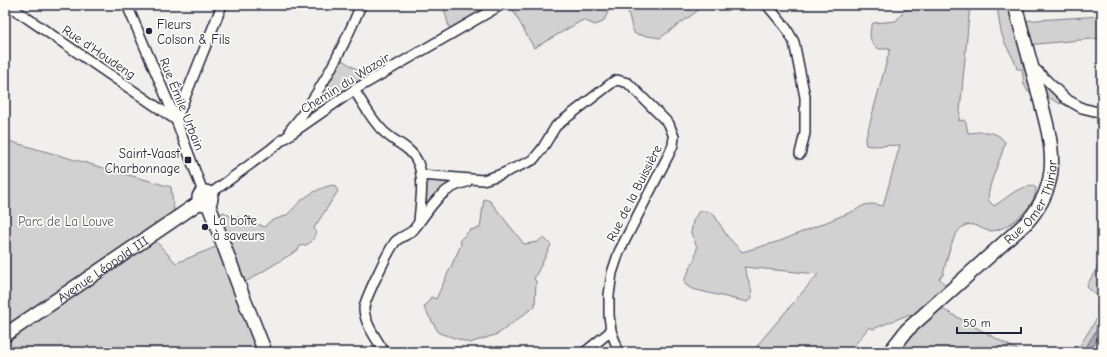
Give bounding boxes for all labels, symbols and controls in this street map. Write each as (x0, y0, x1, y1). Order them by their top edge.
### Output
place label: Fleurs Colson & Fils (157, 17, 230, 47)
street label: Rue d'Houdeng (60, 22, 138, 82)
marker: Fleurs Colson & Fils (144, 26, 154, 36)
street label: Chemin du Wazoir (298, 49, 393, 116)
street label: Rue Émile Urbain (157, 55, 208, 152)
street label: Rue de la Buissière (603, 142, 665, 244)
place label: Saint-Vaast Charbonnage (105, 146, 181, 176)
marker: Saint-Vaast Charbonnage (183, 155, 193, 165)
street label: Rue Omer Thiriar (1001, 159, 1059, 247)
place label: La boîte à saveurs (213, 213, 265, 243)
park label: Parc de La Louve (18, 214, 114, 229)
marker: La boîte à saveurs (200, 222, 210, 232)
street label: Avenue Léopold III (54, 232, 151, 305)
scale bar (957, 309, 1021, 335)
text: 50 m (963, 316, 991, 330)

